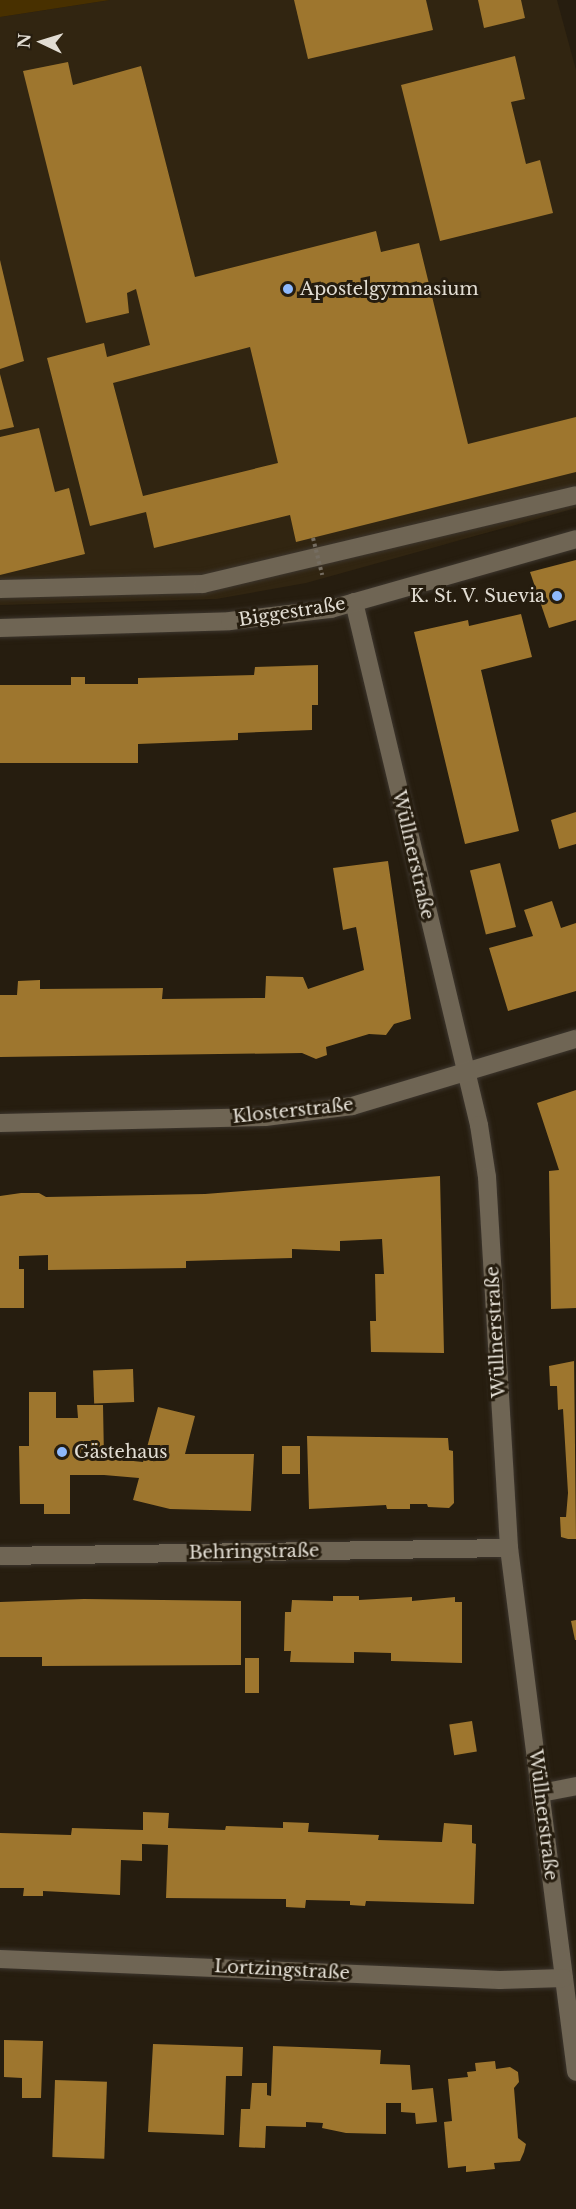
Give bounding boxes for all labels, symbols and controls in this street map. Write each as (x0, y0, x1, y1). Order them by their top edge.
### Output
north arrow (12, 12, 72, 72)
text: N (14, 33, 35, 49)
place label: Apostelgymnasium (300, 278, 479, 300)
marker: Apostelgymnasium (281, 282, 295, 296)
place label: K. St. V. Suevia (409, 585, 545, 607)
marker: K. St. V. Suevia (550, 589, 564, 603)
street label: Biggestraße (237, 593, 347, 631)
street label: Wüllnerstraße (388, 788, 438, 922)
street label: Klosterstraße (231, 1094, 355, 1128)
street label: Wüllnerstraße (482, 1266, 510, 1398)
place label: Gästehaus (74, 1441, 168, 1463)
marker: Gästehaus (55, 1445, 69, 1459)
street label: Behringstraße (189, 1540, 319, 1564)
street label: Wüllnerstraße (524, 1748, 562, 1882)
street label: Lortzingstraße (214, 1956, 350, 1984)

